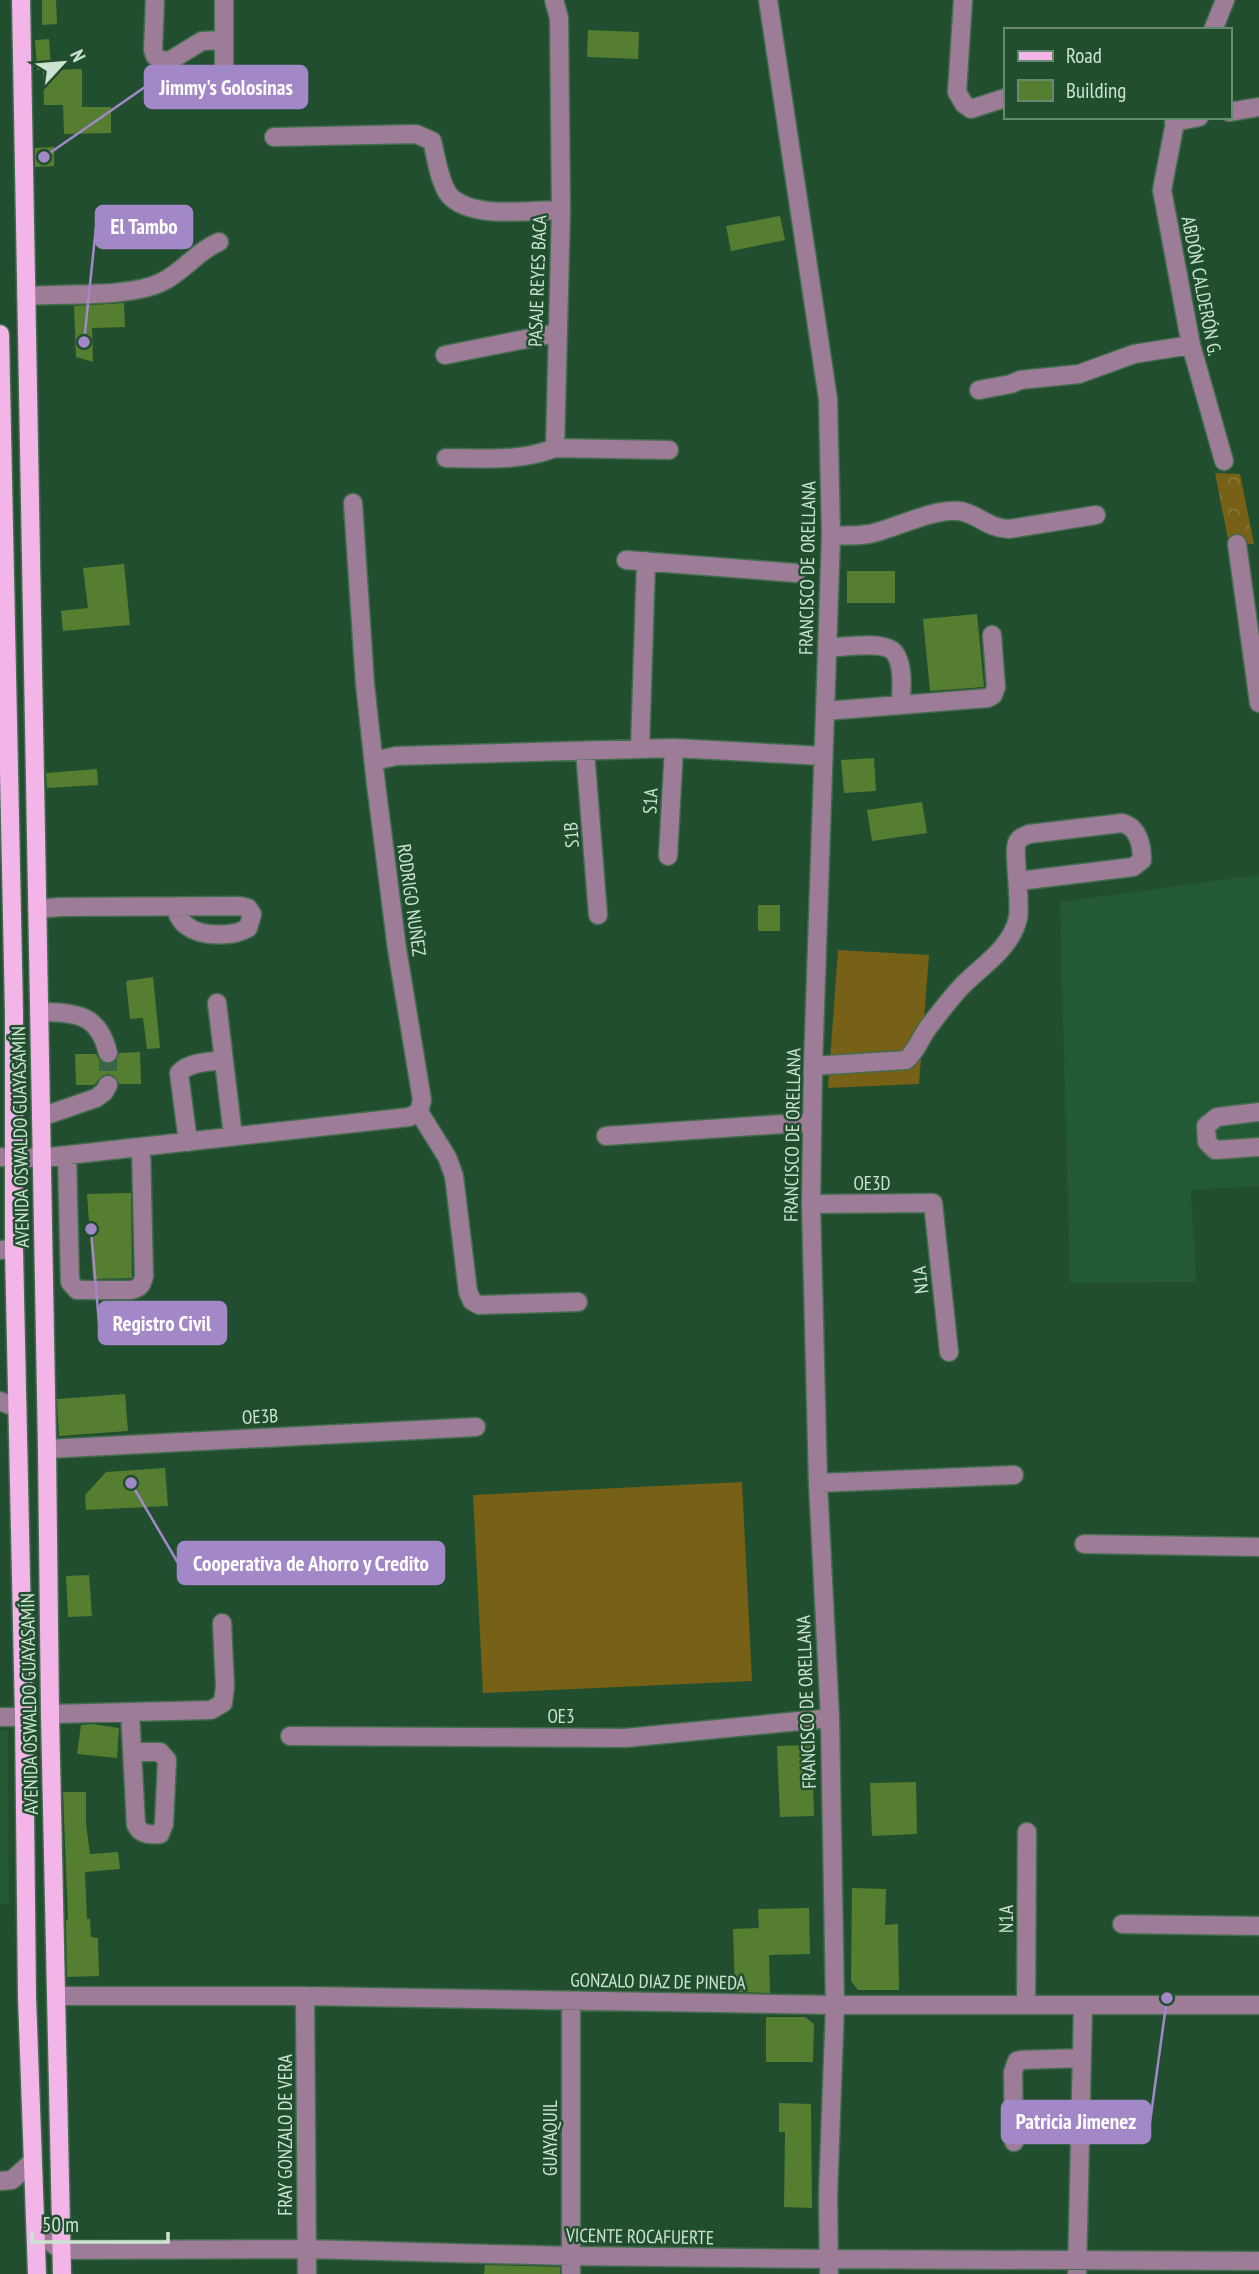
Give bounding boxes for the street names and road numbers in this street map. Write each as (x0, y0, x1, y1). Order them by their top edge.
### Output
street label: ABDÓN CALDERÓN G. (1177, 214, 1227, 358)
street label: PASAJE REYES BACA (523, 215, 551, 347)
street label: FRANCISCO DE ORELLANA (793, 481, 821, 655)
street label: S1A (637, 788, 663, 814)
street label: S1B (558, 821, 584, 849)
street label: RODRIGO NUÑEZ (392, 842, 432, 958)
street label: AVENIDA OSWALDO GUAYASAMÍN (6, 1026, 34, 1248)
street label: FRANCISCO DE ORELLANA (778, 1048, 806, 1222)
street label: OE3D (853, 1171, 891, 1195)
street label: N1A (907, 1265, 933, 1295)
street label: OE3B (241, 1403, 279, 1429)
street label: AVENIDA OSWALDO GUAYASAMÍN (15, 1593, 43, 1815)
street label: FRANCISCO DE ORELLANA (791, 1615, 821, 1789)
street label: OE3 (547, 1704, 575, 1728)
street label: N1A (994, 1905, 1018, 1933)
street label: GONZALO DIAZ DE PINEDA (570, 1967, 746, 1995)
street label: FRAY GONZALO DE VERA (273, 2054, 297, 2216)
street label: GUAYAQUIL (538, 2100, 562, 2176)
street label: VICENTE ROCAFUERTE (565, 2223, 714, 2249)

